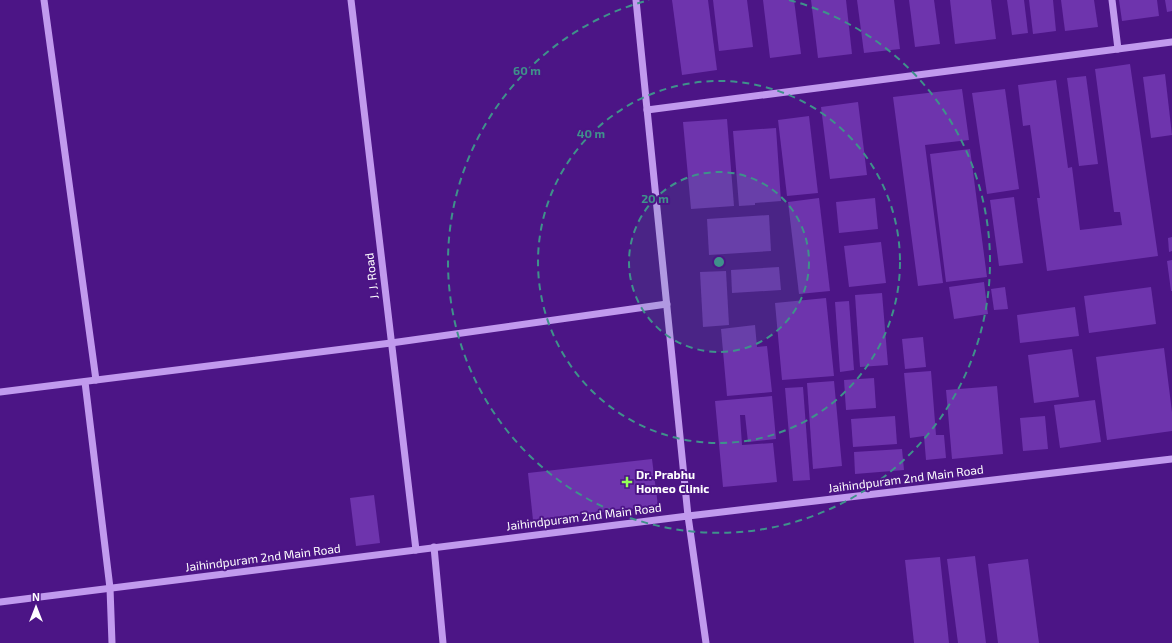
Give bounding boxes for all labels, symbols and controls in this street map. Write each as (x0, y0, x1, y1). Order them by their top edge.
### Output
text: 60 m (513, 63, 541, 77)
text: 40 m (577, 126, 605, 140)
text: 20 m (641, 191, 669, 205)
street label: J. J. Road (361, 252, 381, 300)
centre of rings (712, 255, 726, 269)
street label: Jaihindpuram 2nd Main Road (827, 462, 984, 494)
place label: Dr. Prabhu Homeo Clinic (636, 467, 709, 495)
marker: Dr. Prabhu Homeo Clinic (621, 476, 633, 488)
street label: Jaihindpuram 2nd Main Road (505, 500, 662, 532)
street label: Jaihindpuram 2nd Main Road (184, 541, 341, 573)
north arrow (16, 587, 56, 627)
text: N (32, 590, 40, 603)

